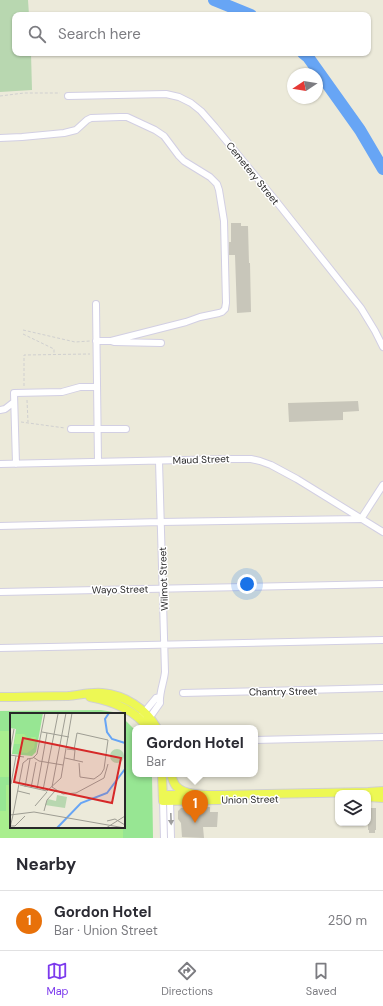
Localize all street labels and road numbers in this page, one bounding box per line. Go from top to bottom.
street label: Cemetery Street [223,139,282,207]
street label: Maud Street [172,452,230,467]
street label: Wilmot Street [156,547,171,611]
street label: Wayo Street [92,583,148,596]
street label: Chantry Street [249,684,317,699]
street label: Union Street [221,792,279,806]

